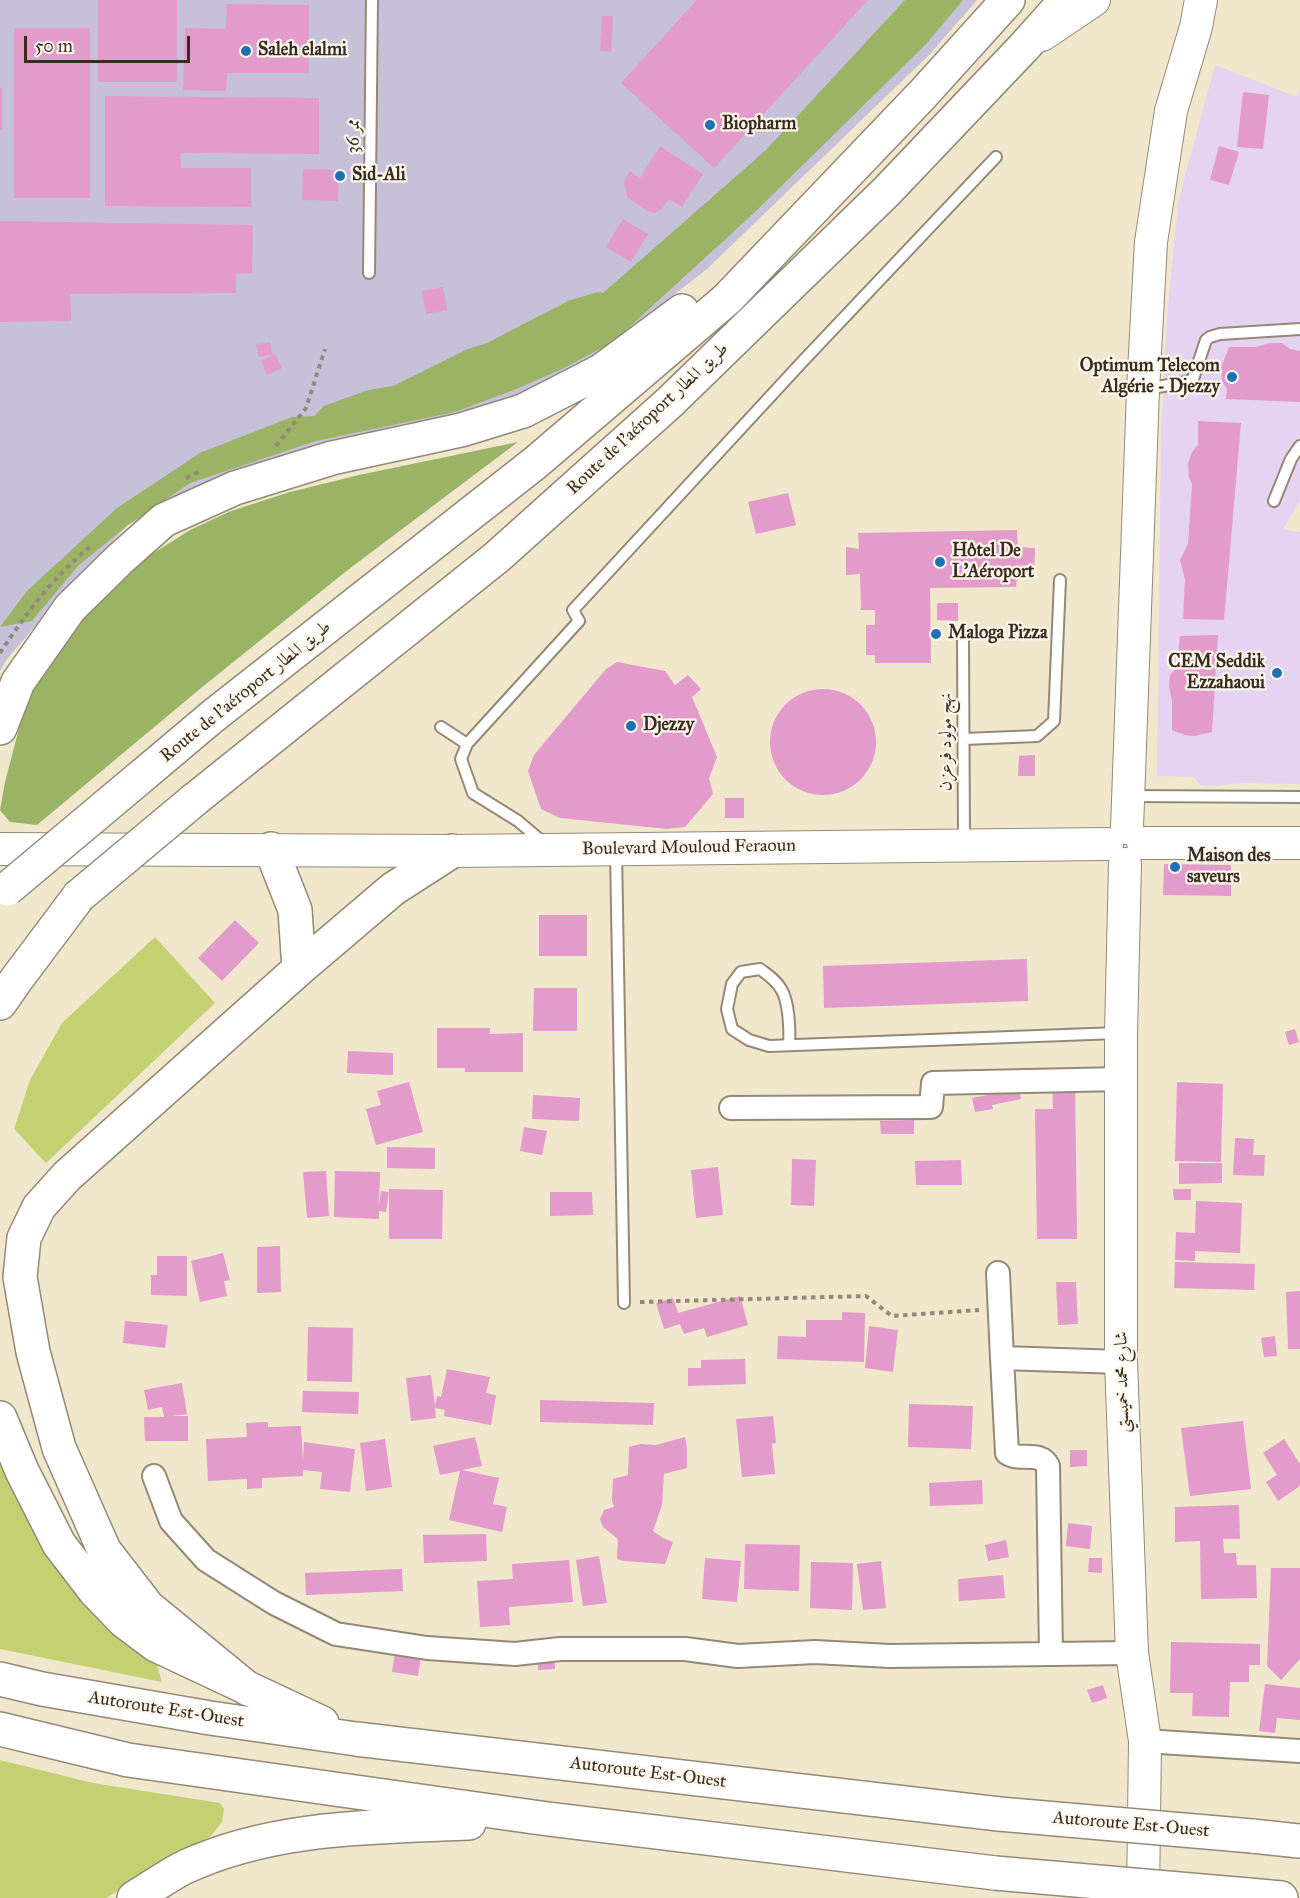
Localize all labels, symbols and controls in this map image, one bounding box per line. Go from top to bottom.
scale bar [27,24,194,62]
text: 50 m [35,35,73,57]
place label: Saleh elalmi [258,40,347,62]
marker: Saleh elalmi [239,44,253,58]
place label: Biopharm [722,114,796,136]
street label: ممر 36 [343,118,365,154]
marker: Biopharm [703,118,717,132]
place label: Sid-Ali [352,165,406,187]
marker: Sid-Ali [333,169,347,183]
street label: Route de l'aéroport طريق المطار [563,338,733,500]
place label: Optimum Telecom Algérie - Djezzy [1080,356,1220,398]
marker: Optimum Telecom Algérie - Djezzy [1225,370,1239,384]
place label: Hôtel De L'Aéroport [952,541,1034,584]
marker: Hôtel De L'Aéroport [933,555,947,569]
street label: Route de l'aéroport طريق المطار [156,617,336,767]
place label: Maloga Pizza [948,623,1048,645]
marker: Maloga Pizza [929,627,943,641]
place label: CEM Seddik Ezzahaoui [1168,652,1265,694]
marker: CEM Seddik Ezzahaoui [1270,666,1284,680]
street label: نهج مولود فرعزن [936,693,958,791]
place label: Djezzy [643,715,694,737]
marker: Djezzy [624,719,638,733]
street label: Boulevard Mouloud Feraoun [582,835,796,861]
place label: Maison des saveurs [1187,846,1271,888]
marker: Maison des saveurs [1168,860,1182,874]
street label: شارع محمد خميستي [1111,1331,1135,1433]
street label: Autoroute Est-Ouest [87,1687,245,1733]
street label: Autoroute Est-Ouest [569,1753,727,1793]
street label: Autoroute Est-Ouest [1052,1807,1210,1843]

